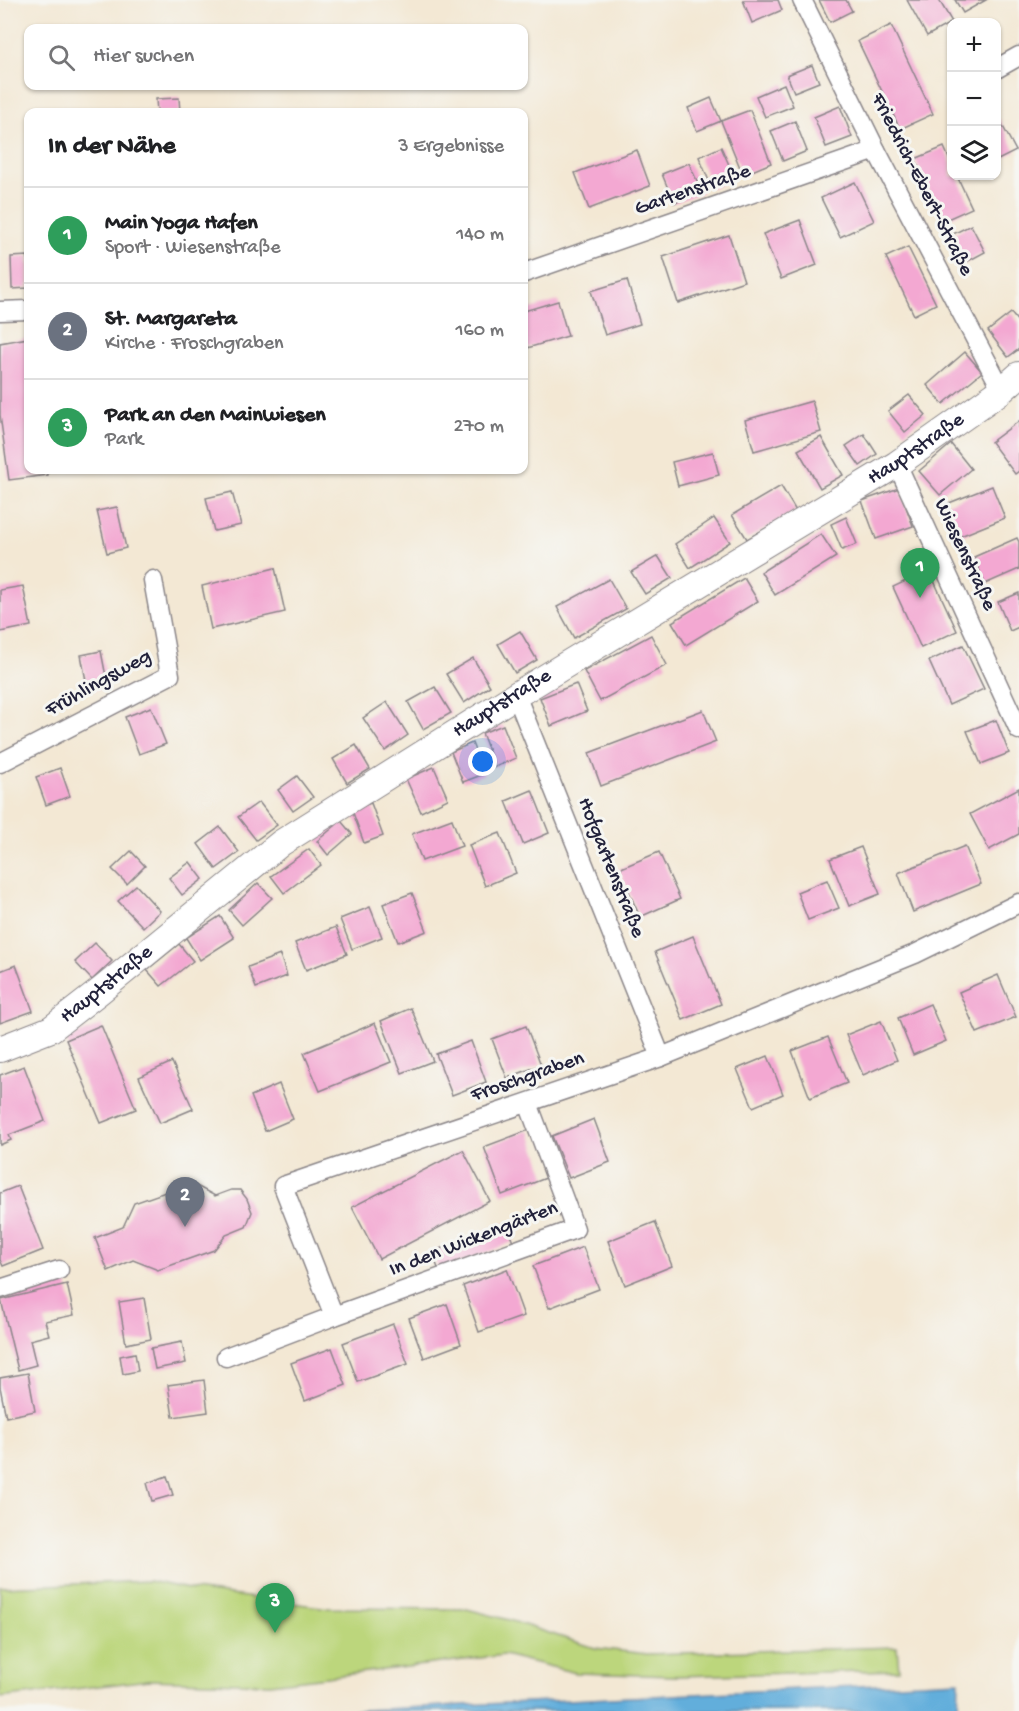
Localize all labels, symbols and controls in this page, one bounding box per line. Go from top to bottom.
map controls [947,18,1001,180]
button: + [947,18,1001,72]
search box [24,24,528,90]
icon: search [45,41,78,74]
text: Hier suchen [93,44,194,70]
button: − [947,72,1001,126]
street label: Friedrich-Ebert-Straße [864,89,978,281]
button: layers [947,126,1001,180]
text: In der Nähe [48,132,176,163]
text: 3 Ergebnisse [398,136,504,159]
street label: Gartenstraße [632,159,755,222]
text: Main Yoga Hafen [105,211,258,237]
text: 1 [63,224,72,247]
text: 140 m [456,224,504,247]
text: Sport · Wiesenstraße [105,237,281,260]
text: St. Margareta [105,307,237,333]
text: 2 [63,320,72,343]
text: 160 m [455,320,504,343]
text: Kirche · Froschgraben [105,333,284,356]
text: Park an den Mainwiesen [105,403,326,429]
street label: Hauptstraße [863,407,970,491]
text: 3 [62,416,73,439]
text: 270 m [454,416,504,439]
text: Park [105,429,143,452]
street label: Wiesenstraße [927,495,1001,616]
pin: 1 [900,548,940,598]
street label: Frühlingsweg [41,645,156,724]
street label: Hauptstraße [448,663,557,744]
your location [468,747,497,776]
street label: Hofgartenstraße [571,794,650,943]
street label: Hauptstraße [56,939,159,1029]
street label: Froschgraben [467,1047,588,1109]
pin: 2 [166,1178,204,1227]
street label: In den Wickengärten [386,1196,562,1284]
pin: 3 [256,1584,294,1633]

